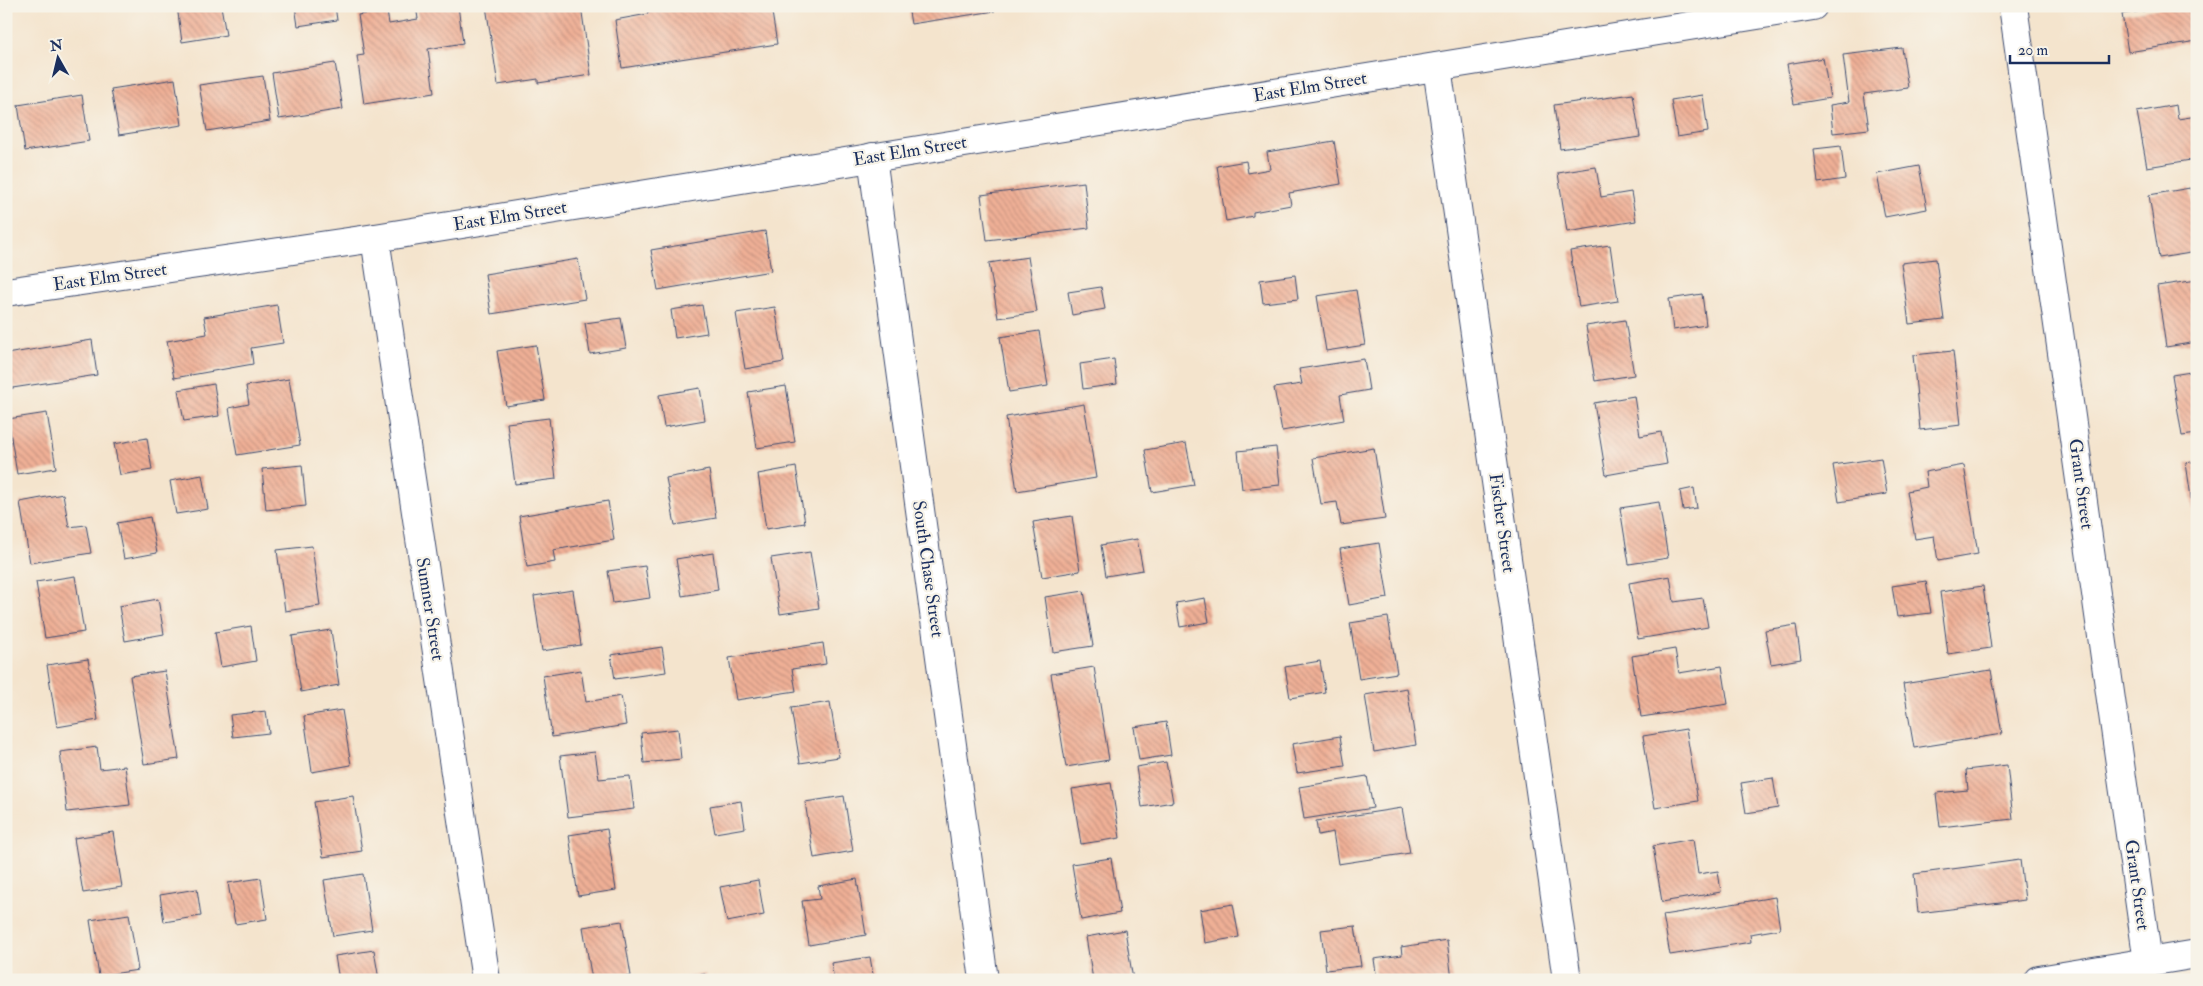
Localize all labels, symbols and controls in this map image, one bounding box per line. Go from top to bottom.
north arrow [32,32,82,82]
scale bar [2010,32,2109,64]
text: N [48,36,64,55]
text: 20 m [2018,41,2048,60]
street label: East Elm Street [1251,67,1369,107]
street label: East Elm Street [851,131,969,171]
street label: East Elm Street [451,196,569,236]
street label: East Elm Street [52,258,169,296]
street label: Grant Street [2063,437,2099,531]
street label: Fischer Street [1484,472,1520,574]
street label: South Chase Street [907,499,949,639]
street label: Sumner Street [411,556,450,662]
street label: Grant Street [2119,838,2155,932]

